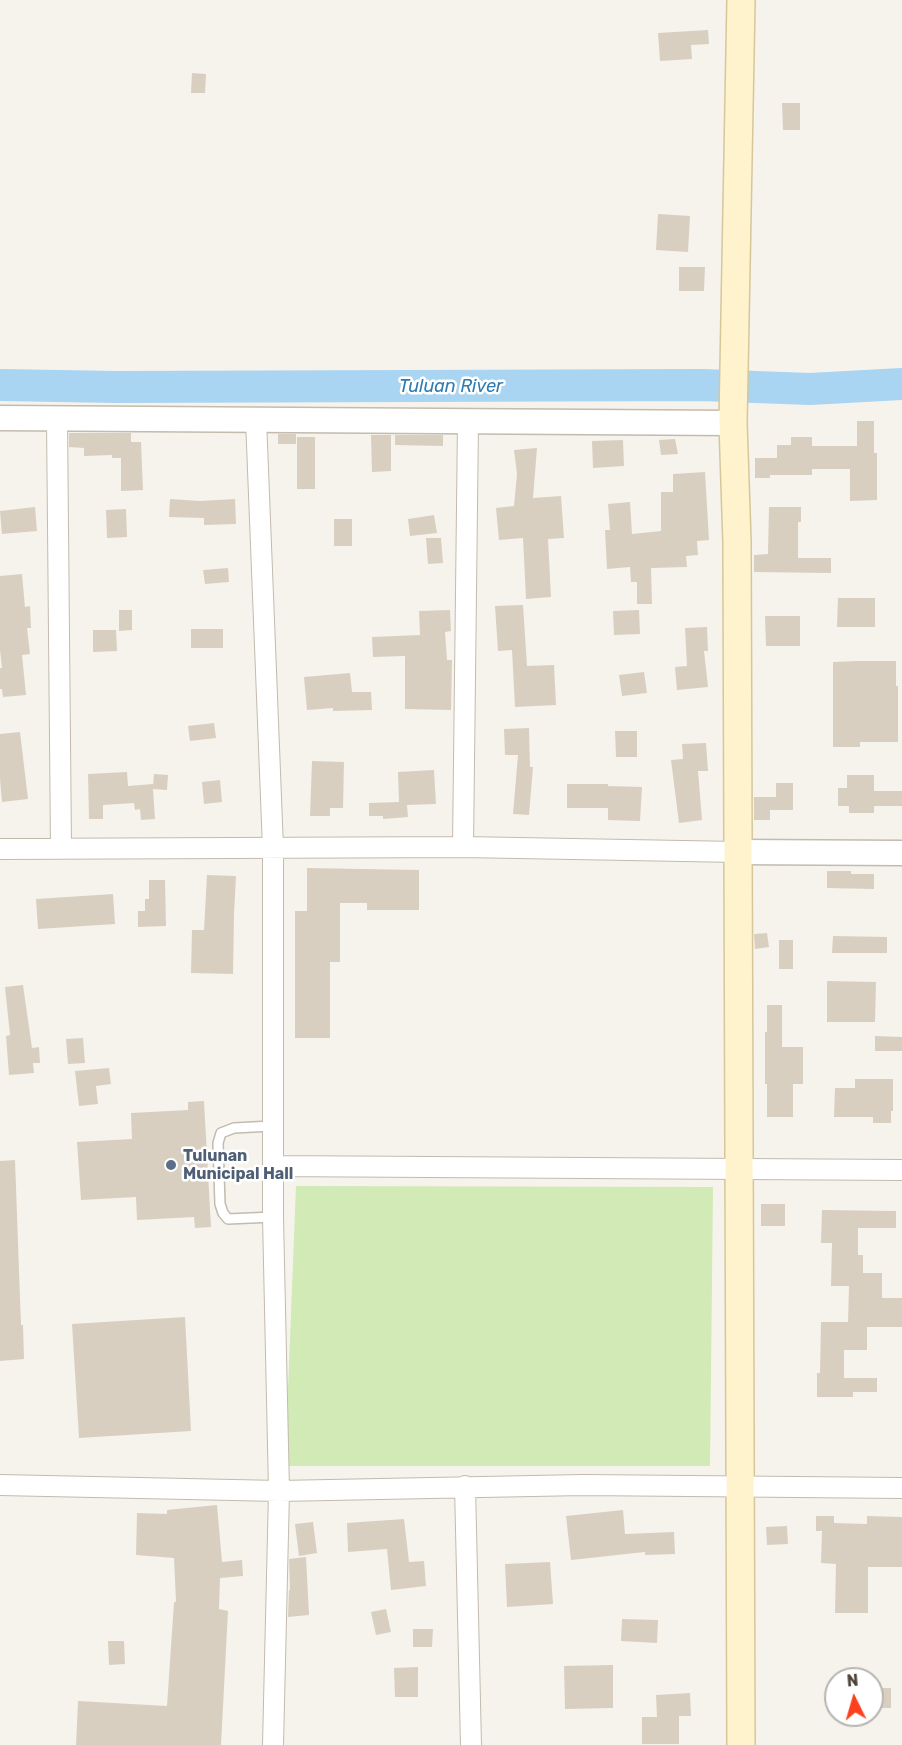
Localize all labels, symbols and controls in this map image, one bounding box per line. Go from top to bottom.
water label: Tuluan River [399,376,503,398]
place label: Tulunan Municipal Hall [183,1146,293,1184]
marker: Tulunan Municipal Hall [164,1158,178,1172]
north arrow [824,1667,884,1727]
text: N [846,1671,859,1691]

